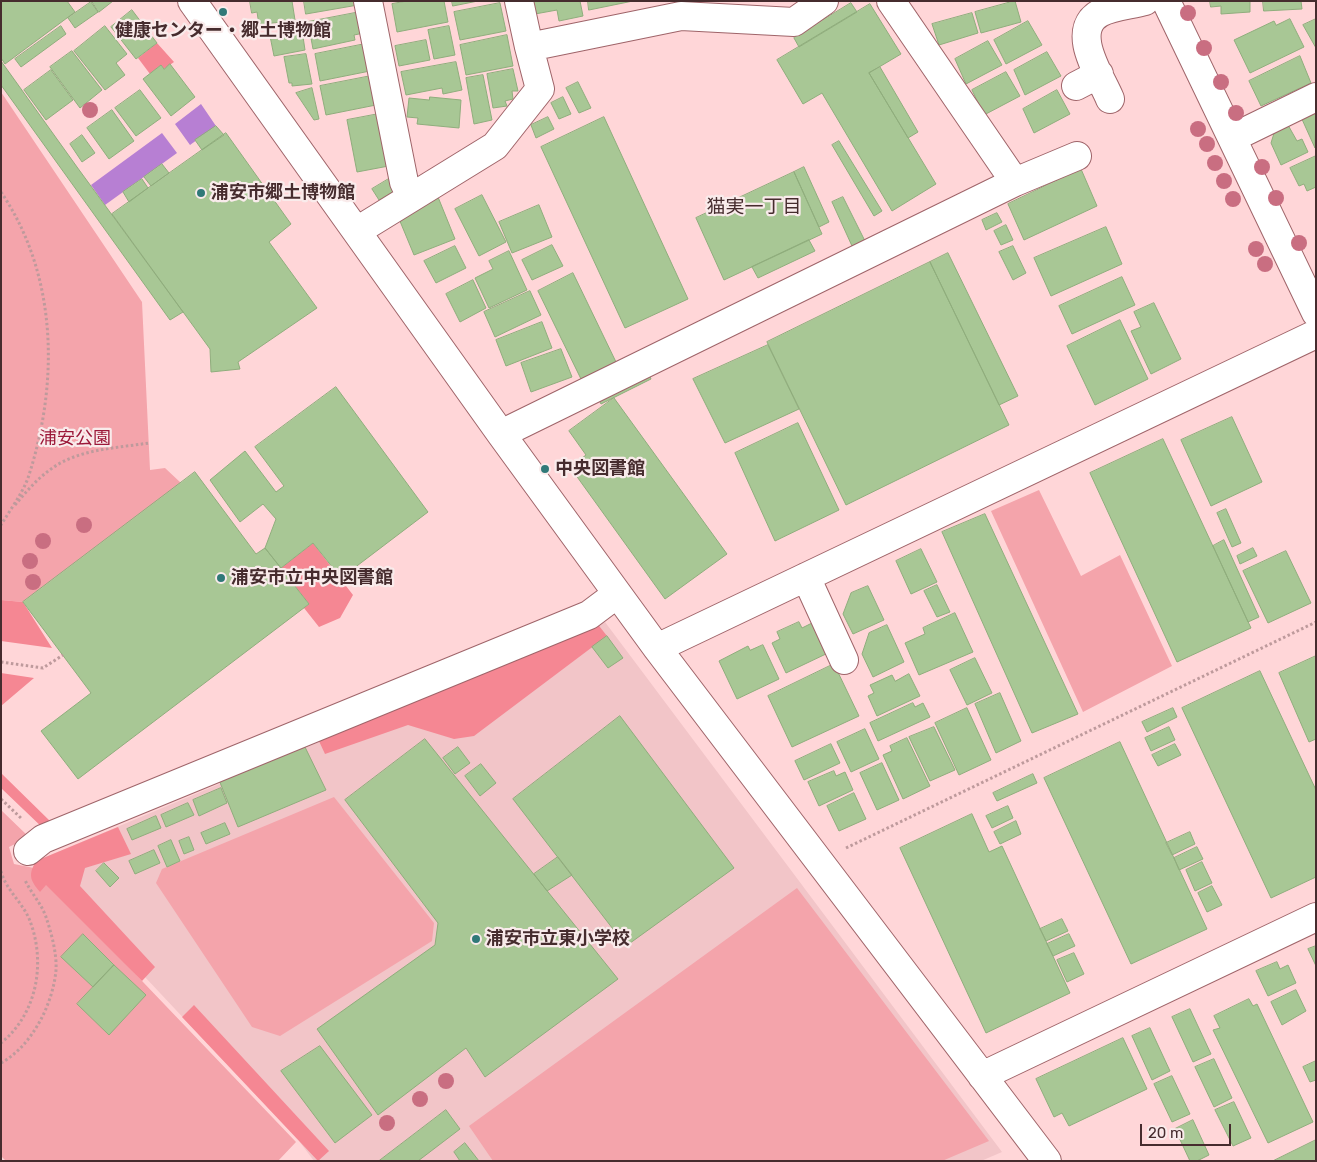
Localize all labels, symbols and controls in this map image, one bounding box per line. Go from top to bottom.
marker: 健康センター・郷土博物館 [217,6,229,18]
place label: 健康センター・郷土博物館 [115,20,331,42]
place label: 浦安市郷土博物館 [211,182,355,204]
marker: 浦安市郷土博物館 [195,187,207,199]
district label: 猫実一丁目 [707,197,801,219]
park label: 浦安公園 [39,428,111,450]
place label: 中央図書館 [555,458,645,480]
marker: 中央図書館 [539,463,551,475]
place label: 浦安市立中央図書館 [231,567,393,589]
marker: 浦安市立中央図書館 [215,572,227,584]
place label: 浦安市立東小学校 [486,928,630,950]
marker: 浦安市立東小学校 [470,933,482,945]
scale bar [1142,1114,1233,1146]
text: 20 m [1148,1124,1183,1142]

